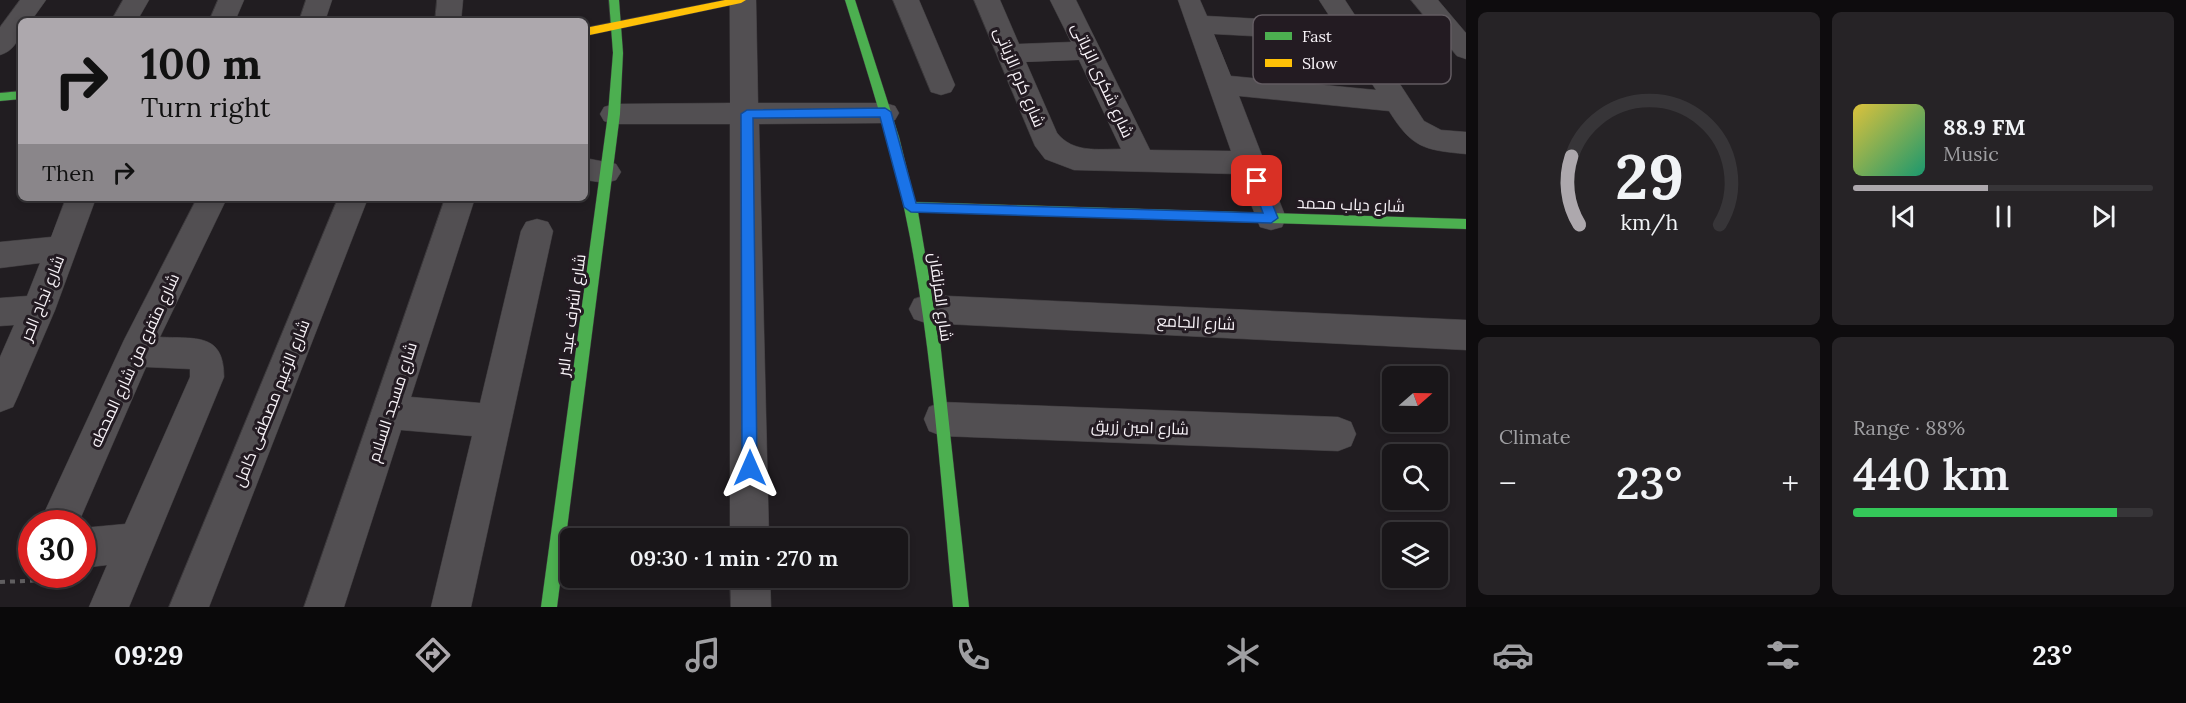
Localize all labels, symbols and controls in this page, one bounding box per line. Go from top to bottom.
legend [1253,15,1451,84]
street label: شارع شكرى الزياتى [1066,19,1138,141]
street label: شارع كرم الزياتى [988,24,1050,131]
text: Fast [1302,26,1333,46]
text: 100 m [141,37,261,91]
icon: right [42,42,120,120]
text: Slow [1302,53,1338,73]
text: Turn right [141,90,270,124]
text: 88.9 FM [1943,113,2026,141]
text: 29 [1614,137,1684,217]
text: Music [1943,141,1999,166]
pin [1231,155,1282,206]
icon: right [107,156,140,189]
text: Then [42,159,95,187]
icon: arrive [1240,164,1273,197]
street label: شارع دياب محمد [1297,192,1405,218]
icon: previous [1887,200,1920,233]
icon: pause [1987,200,2020,233]
icon: next [2087,200,2120,233]
text: km/h [1620,209,1678,237]
street label: شارع المزلقان [923,251,957,343]
street label: شارع نجاح الحر [15,252,70,345]
street label: شارع اشرف عبد البر [552,253,591,379]
street label: شارع متفرع من شارع المحطه [85,270,185,451]
street label: شارع الجامع [1156,310,1236,336]
street label: شارع الزعيم مصطفى كامل [228,317,316,490]
street label: شارع مسجد السلام [363,340,423,465]
north arrow [1382,366,1448,432]
map controls [1382,366,1448,588]
street label: شارع امين زريق [1091,415,1189,441]
text: Range · 88% [1853,415,1965,440]
text: Climate [1499,424,1571,449]
position arrow [718,436,782,500]
button: search [1382,444,1448,510]
text: 440 km [1853,445,2009,502]
text: 23° [1616,454,1682,511]
text: − [1499,462,1517,504]
text: + [1781,462,1799,504]
speed limit sign: 30 [18,510,96,588]
button: layers [1382,522,1448,588]
text: 09:30 · 1 min · 270 m [630,544,838,572]
icon: directions [412,634,454,676]
icon: music [682,634,724,676]
icon: phone [952,634,994,676]
icon: climate [1222,634,1264,676]
icon: car [1492,634,1534,676]
icon: filters [1762,634,1804,676]
text: 09:29 [114,638,183,672]
text: 23° [2032,638,2072,672]

